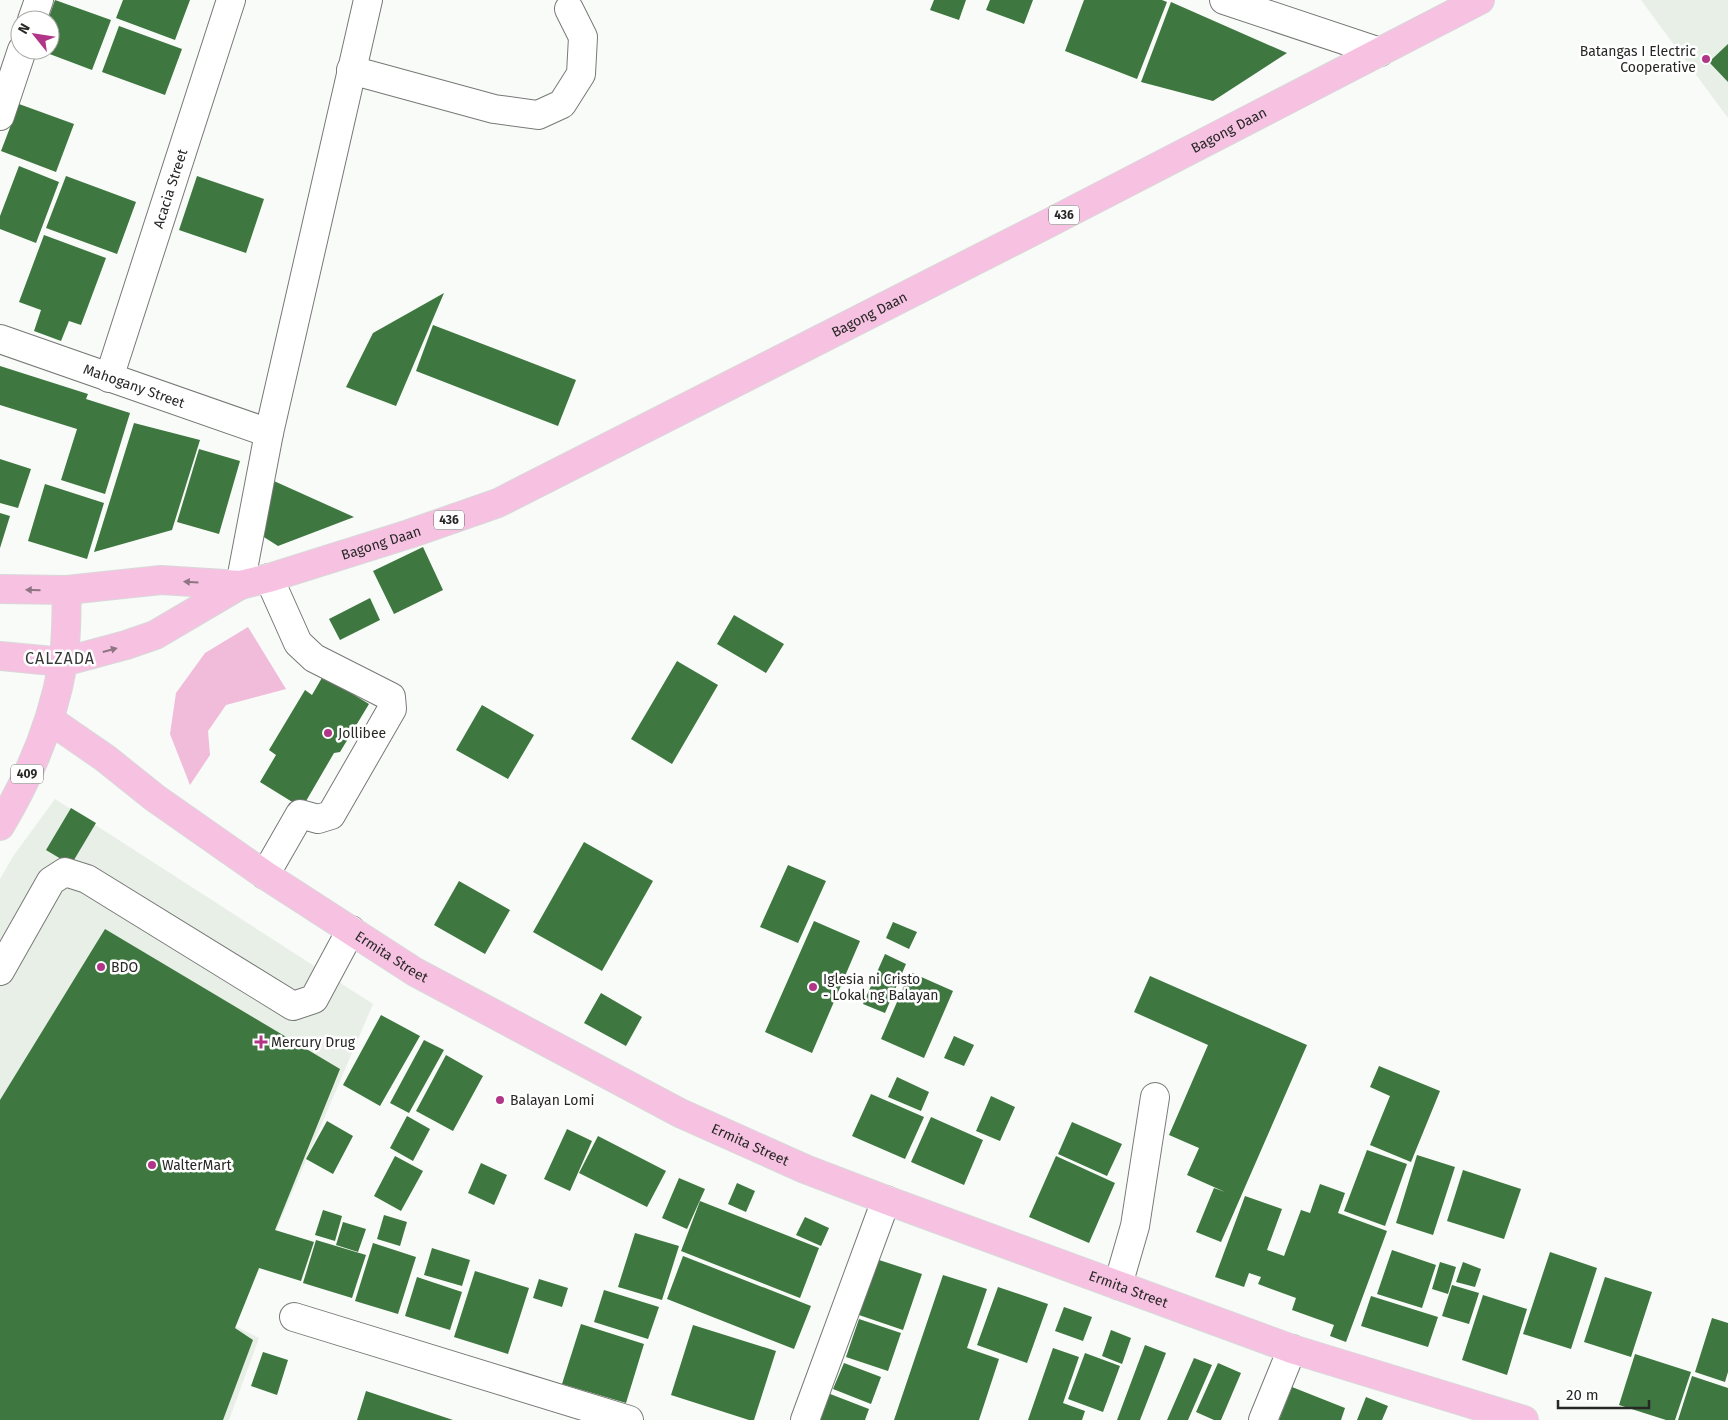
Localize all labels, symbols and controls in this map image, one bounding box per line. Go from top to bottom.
north arrow [10,10,60,60]
text: N [14,20,34,37]
place label: Batangas I Electric Cooperative [1580,43,1696,76]
marker: Batangas I Electric Cooperative [1700,53,1712,65]
street label: Bagong Daan [1188,103,1269,157]
street label: Acacia Street [149,146,191,230]
road number: 436 [1049,206,1079,224]
street label: Bagong Daan [829,288,910,341]
street label: Mahogany Street [81,360,188,412]
road number: 436 [434,510,464,530]
street label: Bagong Daan [339,522,423,563]
one-way arrow [183,578,199,586]
one-way arrow [25,586,41,594]
one-way arrow [103,645,118,653]
district label: CALZADA [25,649,95,668]
place label: Jollibee [338,725,386,742]
marker: Jollibee [322,727,334,739]
road number: 409 [11,764,43,784]
street label: Ermita Street [352,927,432,986]
place label: BDO [111,959,138,976]
marker: BDO [95,961,107,973]
place label: Iglesia ni Cristo - Lokal ng Balayan [823,971,939,1004]
marker: Iglesia ni Cristo - Lokal ng Balayan [807,981,819,993]
place label: Mercury Drug [271,1034,356,1051]
marker: Mercury Drug [255,1036,267,1048]
place label: Balayan Lomi [510,1092,594,1109]
marker: Balayan Lomi [494,1094,506,1106]
street label: Ermita Street [709,1120,793,1170]
place label: WalterMart [162,1157,233,1174]
marker: WalterMart [146,1159,158,1171]
street label: Ermita Street [1087,1267,1171,1312]
scale bar [1558,1378,1649,1410]
text: 20 m [1566,1386,1599,1404]

